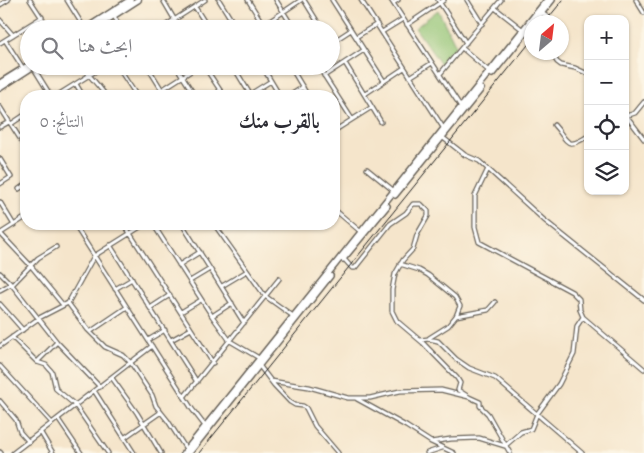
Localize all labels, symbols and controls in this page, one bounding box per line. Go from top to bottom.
north arrow [524,15,569,60]
map controls [584,15,629,195]
button: + [584,15,629,60]
search box [20,20,340,75]
text: ابحث هنا [78,33,132,59]
icon: search [38,34,66,62]
button: − [584,60,629,105]
button: locate [584,105,629,150]
text: بالقرب منك [239,107,320,135]
text: النتائج: 0 [40,111,84,133]
button: layers [584,150,629,195]

